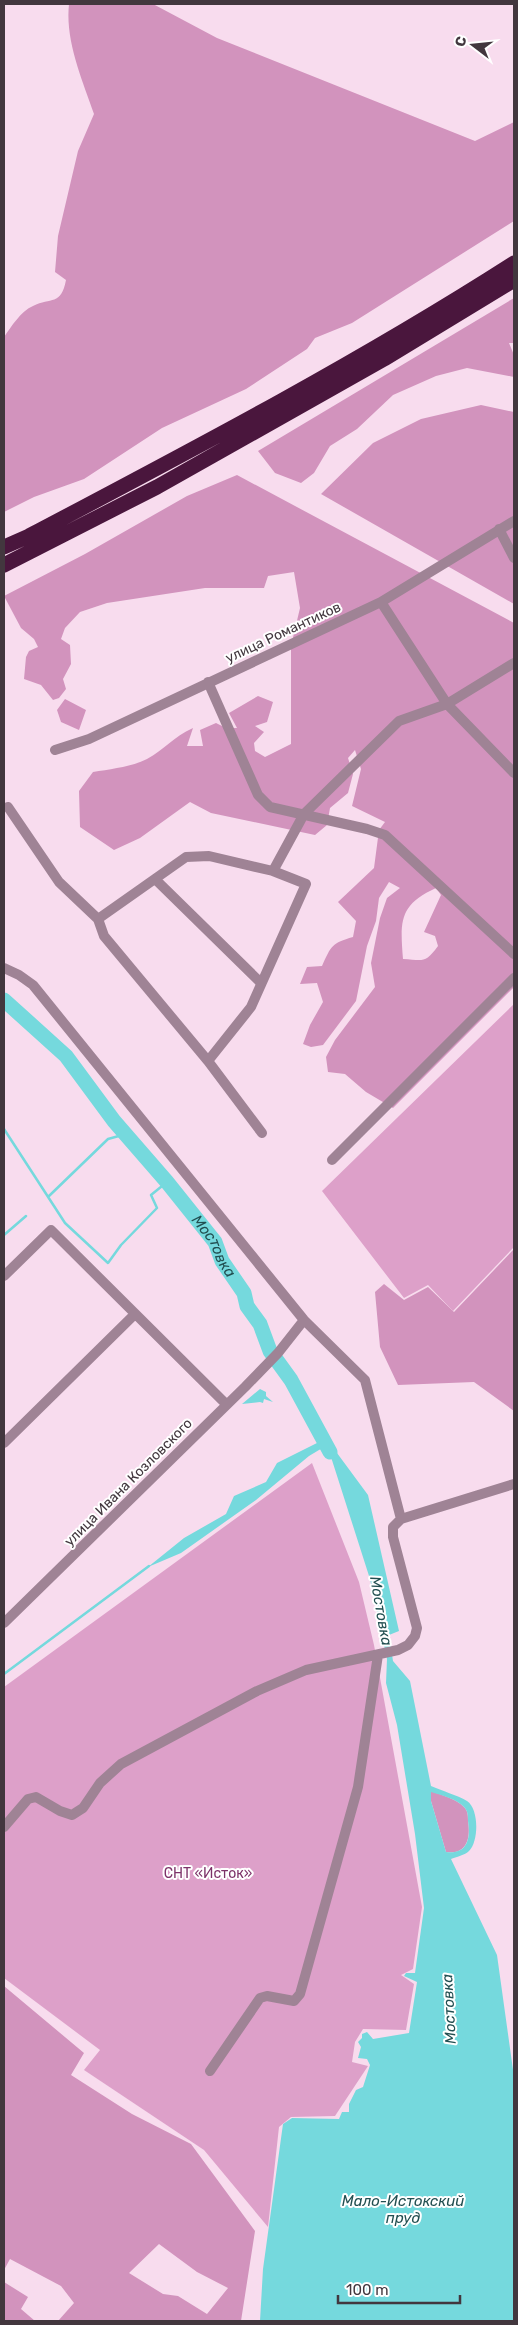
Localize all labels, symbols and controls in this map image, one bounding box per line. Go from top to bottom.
north arrow [448,20,498,70]
text: С [451,34,471,49]
street label: улица Романтиков [223,598,344,667]
water label: Мостовка [188,1211,240,1281]
street label: улица Ивана Козловского [61,1415,196,1550]
water label: Мостовка [366,1575,396,1647]
park label: СНТ «Исток» [164,1865,252,1882]
water label: Мостовка [438,1973,460,2045]
water label: Мало-Истокский пруд [342,2192,464,2227]
scale bar [338,2272,460,2304]
text: 100 m [346,2281,388,2299]

